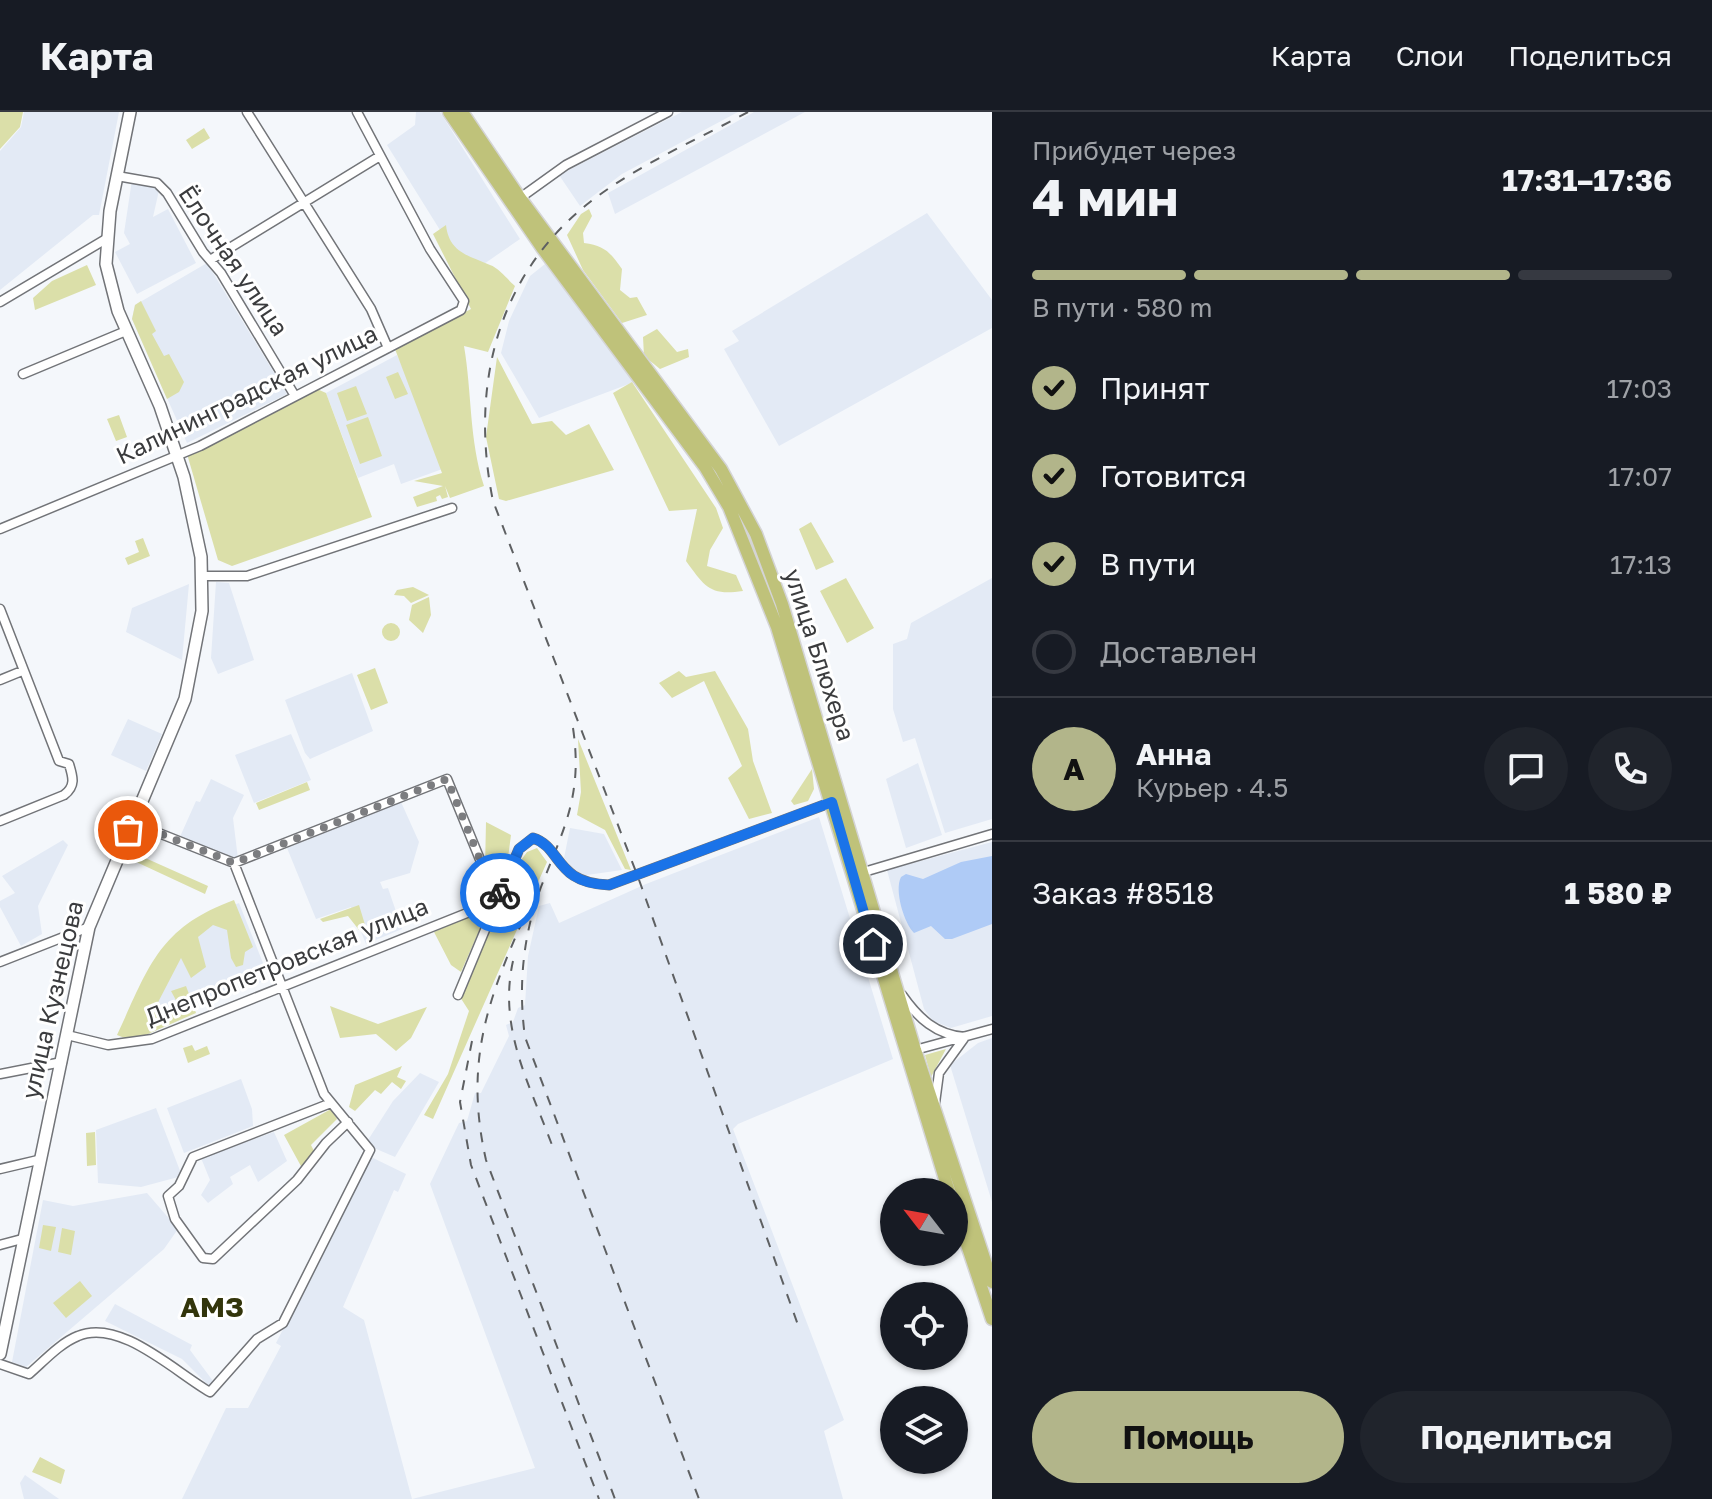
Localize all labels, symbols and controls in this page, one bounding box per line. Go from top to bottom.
text: Карта [40,33,153,78]
text: Карта [1271,39,1352,72]
text: Слои [1396,39,1464,72]
text: Поделиться [1508,39,1672,72]
text: Прибудет через [1032,135,1236,166]
text: 17:31–17:36 [1502,162,1672,198]
text: 4 мин [1032,165,1178,227]
street label: Ёлочная улица [173,180,295,341]
text: В пути · 580 m [1032,292,1213,323]
street label: Калининградская улица [111,318,382,470]
icon: check [1032,366,1076,410]
text: Принят [1100,370,1209,406]
text: 17:03 [1606,373,1672,404]
icon: check [1032,454,1076,498]
text: Готовится [1100,458,1247,494]
text: 17:07 [1608,461,1672,492]
icon: check [1032,542,1076,586]
text: В пути [1100,546,1196,582]
text: 17:13 [1610,549,1672,580]
street label: улица Блюхера [779,565,862,744]
text: Доставлен [1100,634,1257,670]
button: chat [1484,727,1568,811]
button: phone [1588,727,1672,811]
text: Анна [1136,736,1211,772]
text: А [1063,751,1085,787]
text: Курьер · 4.5 [1136,772,1288,803]
pin [94,796,162,864]
icon: bag [106,808,150,852]
courier [460,853,540,933]
icon: bike [478,871,522,915]
text: Заказ #8518 [1032,875,1214,911]
text: 1 580 ₽ [1564,875,1672,911]
street label: Днепропетровская улица [141,891,432,1031]
street label: улица Кузнецова [15,898,88,1102]
pin [839,910,907,978]
icon: home [851,922,895,966]
north arrow [880,1178,968,1266]
map controls [880,1178,968,1474]
button: locate [880,1282,968,1370]
district label: АМЗ [180,1290,244,1323]
button: layers [880,1386,968,1474]
button: Помощь [1032,1391,1344,1483]
button: Поделиться [1360,1391,1672,1483]

